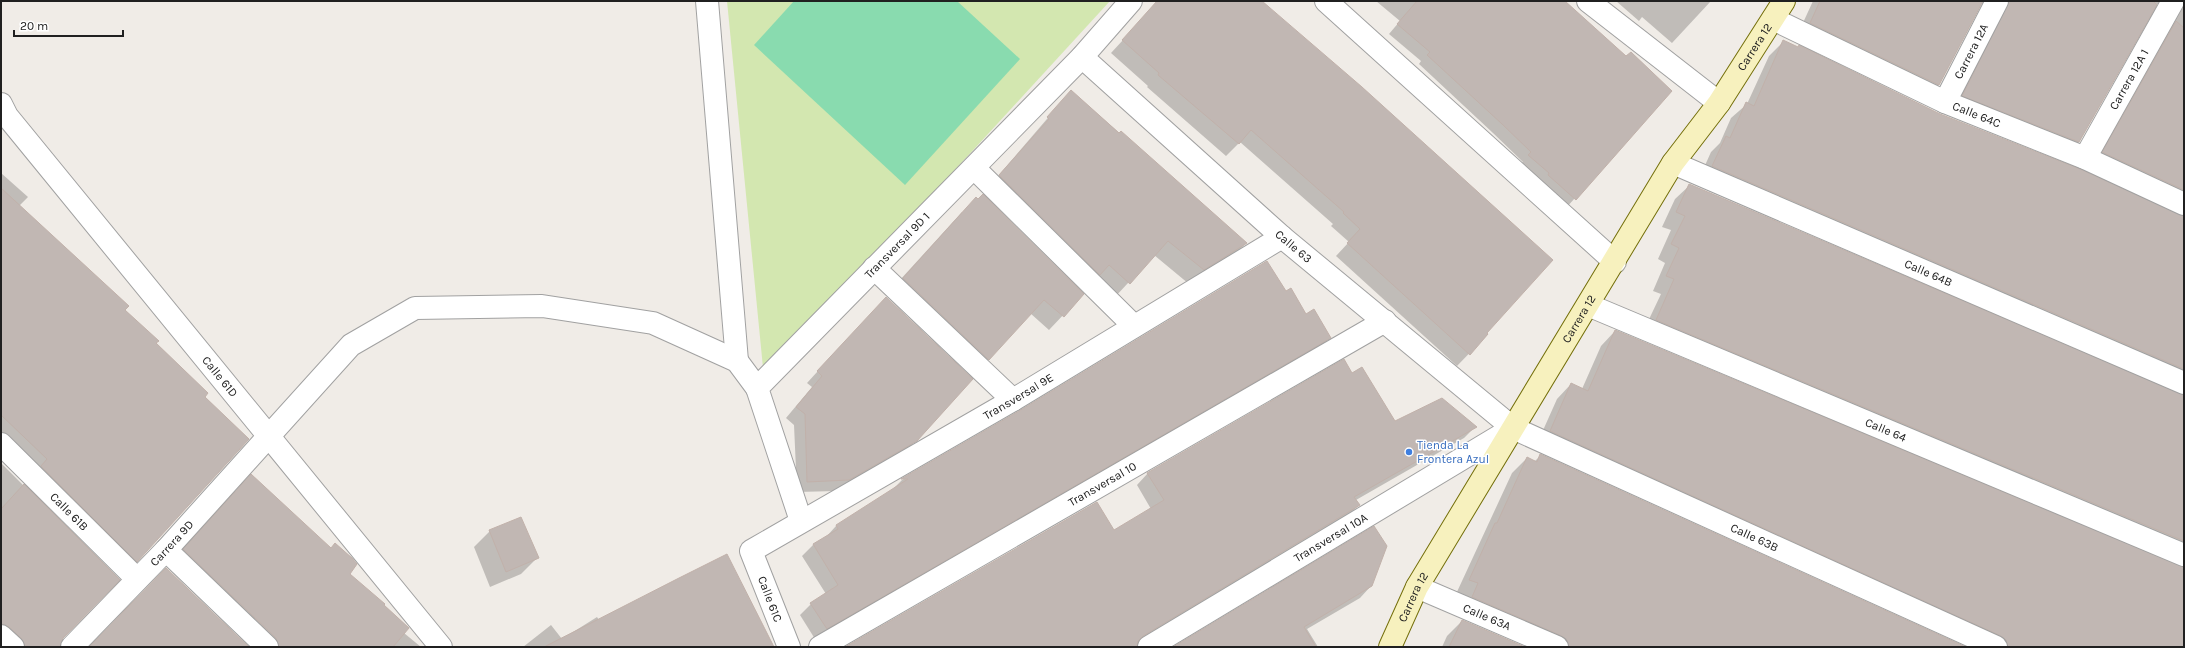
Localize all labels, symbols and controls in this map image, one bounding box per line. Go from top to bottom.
scale bar [14,12,123,38]
text: 20 m [20,19,48,33]
street label: Carrera 12 [1734,21,1775,73]
street label: Carrera 12A [1951,21,1991,81]
street label: Carrera 12A 1 [2106,47,2152,112]
street label: Calle 64C [1950,99,2003,131]
street label: Transversal 9D 1 [862,209,933,281]
street label: Calle 63 [1272,227,1315,266]
street label: Calle 64B [1902,256,1954,289]
street label: Carrera 12 [1559,292,1599,345]
street label: Calle 61D [199,353,241,400]
street label: Transversal 9E [981,370,1056,423]
street label: Calle 64 [1863,415,1909,445]
place label: Tienda La Frontera Azul [1417,438,1489,466]
marker: Tienda La Frontera Azul [1404,447,1414,457]
street label: Transversal 10 [1066,459,1139,509]
street label: Calle 61B [47,490,91,534]
street label: Transversal 10A [1291,510,1370,565]
street label: Carrera 9D [147,517,197,569]
street label: Calle 63B [1728,521,1781,554]
street label: Carrera 12 [1395,570,1431,624]
street label: Calle 61C [755,574,785,624]
street label: Calle 63A [1461,601,1513,633]

